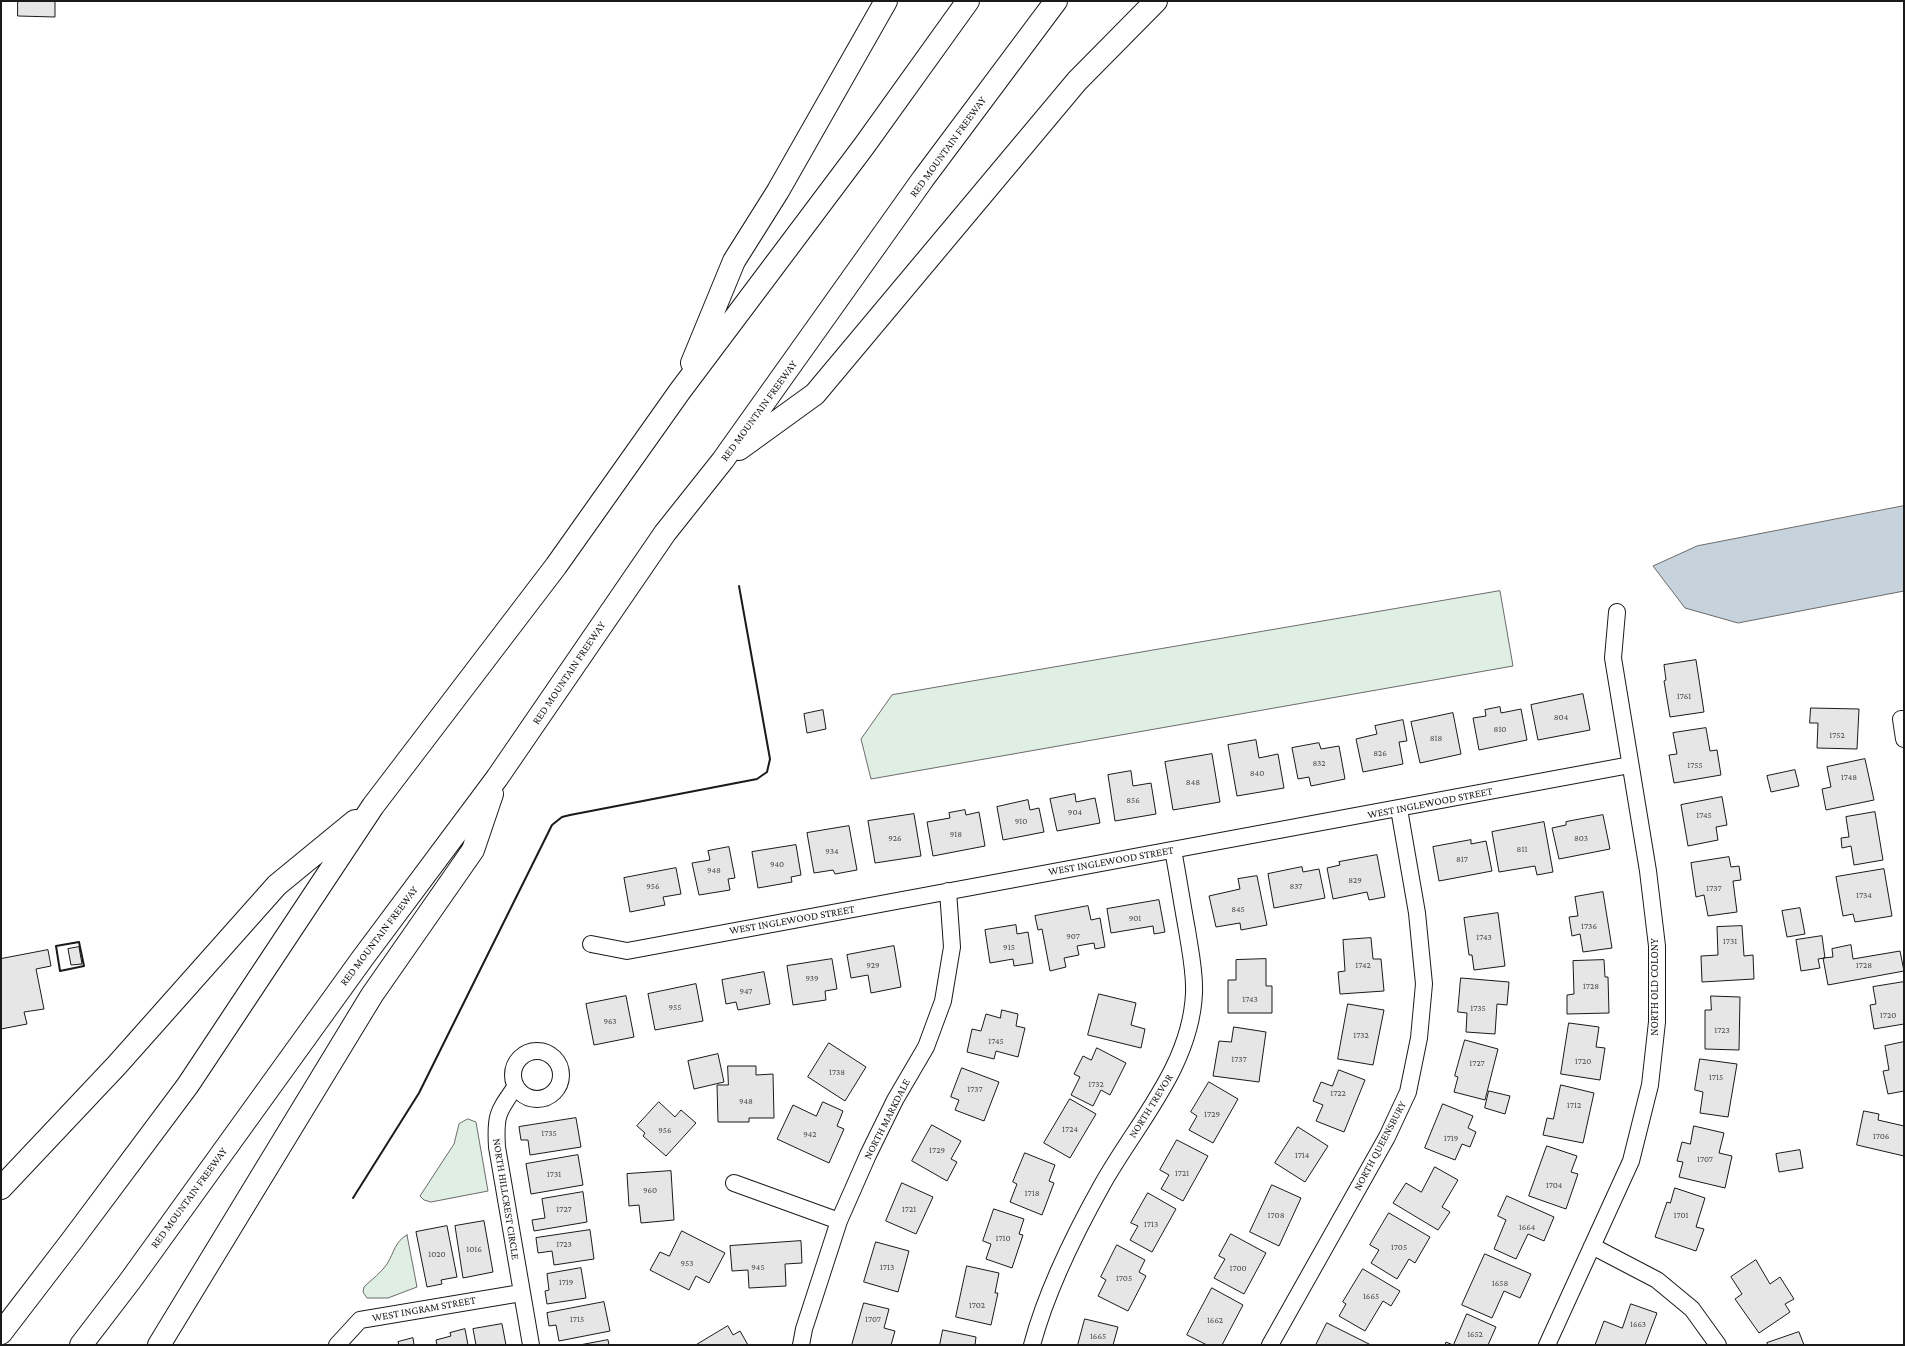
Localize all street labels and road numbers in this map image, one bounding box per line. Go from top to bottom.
street label: RED MOUNTAIN FREEWAY [907,94,989,200]
street label: RED MOUNTAIN FREEWAY [718,358,800,464]
street label: RED MOUNTAIN FREEWAY [530,619,608,727]
street label: WEST INGLEWOOD STREET [1366,784,1494,822]
street label: WEST INGLEWOOD STREET [1047,843,1175,879]
street label: RED MOUNTAIN FREEWAY [337,884,421,988]
street label: WEST INGLEWOOD STREET [728,902,856,938]
street label: NORTH OLD COLONY [1648,938,1662,1036]
street label: NORTH TREVOR [1126,1071,1176,1141]
street label: NORTH MARKDALE [861,1077,913,1161]
street label: NORTH QUEENSBURY [1351,1099,1409,1193]
street label: NORTH HILLCREST CIRCLE [490,1137,522,1261]
street label: RED MOUNTAIN FREEWAY [148,1145,230,1251]
street label: WEST INGRAM STREET [371,1293,477,1325]

